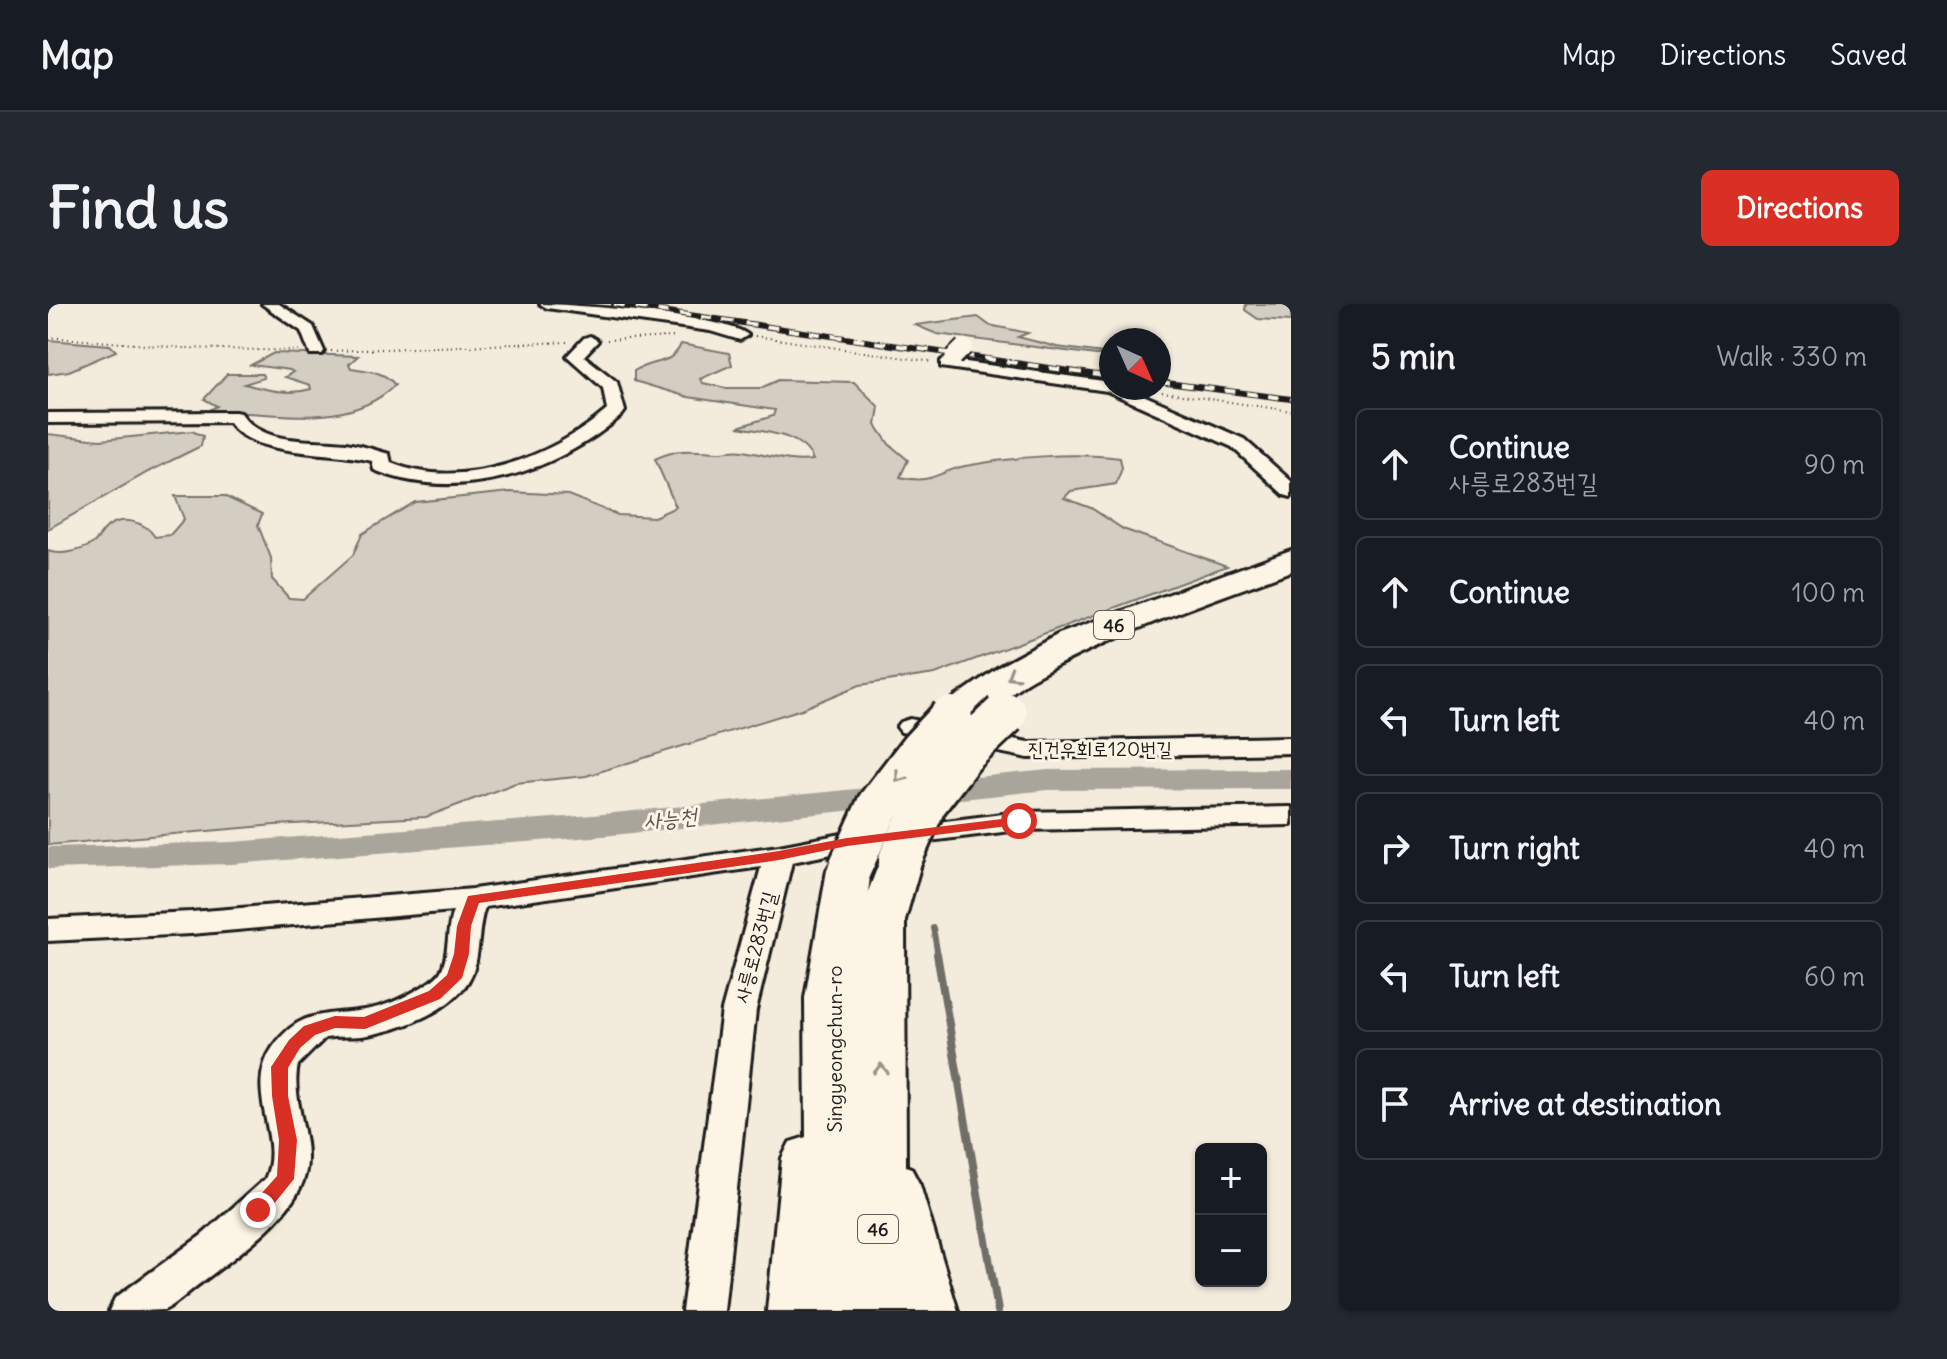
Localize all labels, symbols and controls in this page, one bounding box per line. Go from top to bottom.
text: Map [40,32,114,79]
text: Map [1561,37,1616,73]
text: Directions [1660,37,1786,73]
text: Saved [1830,37,1907,73]
button: Directions [1701,170,1899,246]
text: Find us [48,173,229,243]
north arrow [1099,328,1171,400]
text: 5 min [1371,335,1456,378]
text: Walk · 330 m [1717,340,1867,373]
text: Continue [1449,428,1570,466]
icon: ahead [1373,442,1417,486]
text: 90 m [1804,448,1865,481]
text: 사릉로283번길 [1449,466,1598,499]
icon: ahead [1373,570,1417,614]
text: Continue [1449,573,1570,611]
text: 100 m [1791,576,1865,609]
road number: 46 [1094,611,1134,639]
one-way arrow [1007,665,1021,680]
icon: left [1373,698,1417,742]
text: Turn left [1449,701,1560,739]
text: 40 m [1804,704,1865,737]
street label: 진건우회로120번길 [1028,736,1172,761]
one-way arrow [896,768,910,783]
water label: 사능천 [642,801,700,835]
route start [1001,803,1037,839]
icon: right [1373,826,1417,870]
text: Turn right [1449,829,1580,867]
text: 40 m [1804,832,1865,865]
street label: 사릉로283번길 [728,889,782,1005]
icon: left [1373,954,1417,998]
text: Turn left [1449,957,1560,995]
text: 60 m [1804,960,1865,993]
street label: Singyeongchun-ro [822,966,847,1132]
one-way arrow [872,1062,890,1075]
icon: arrive [1373,1082,1417,1126]
text: Arrive at destination [1449,1085,1721,1123]
map controls [1195,1143,1267,1287]
button: + [1195,1143,1267,1215]
route end [240,1192,276,1228]
road number: 46 [858,1215,898,1243]
button: − [1195,1215,1267,1287]

